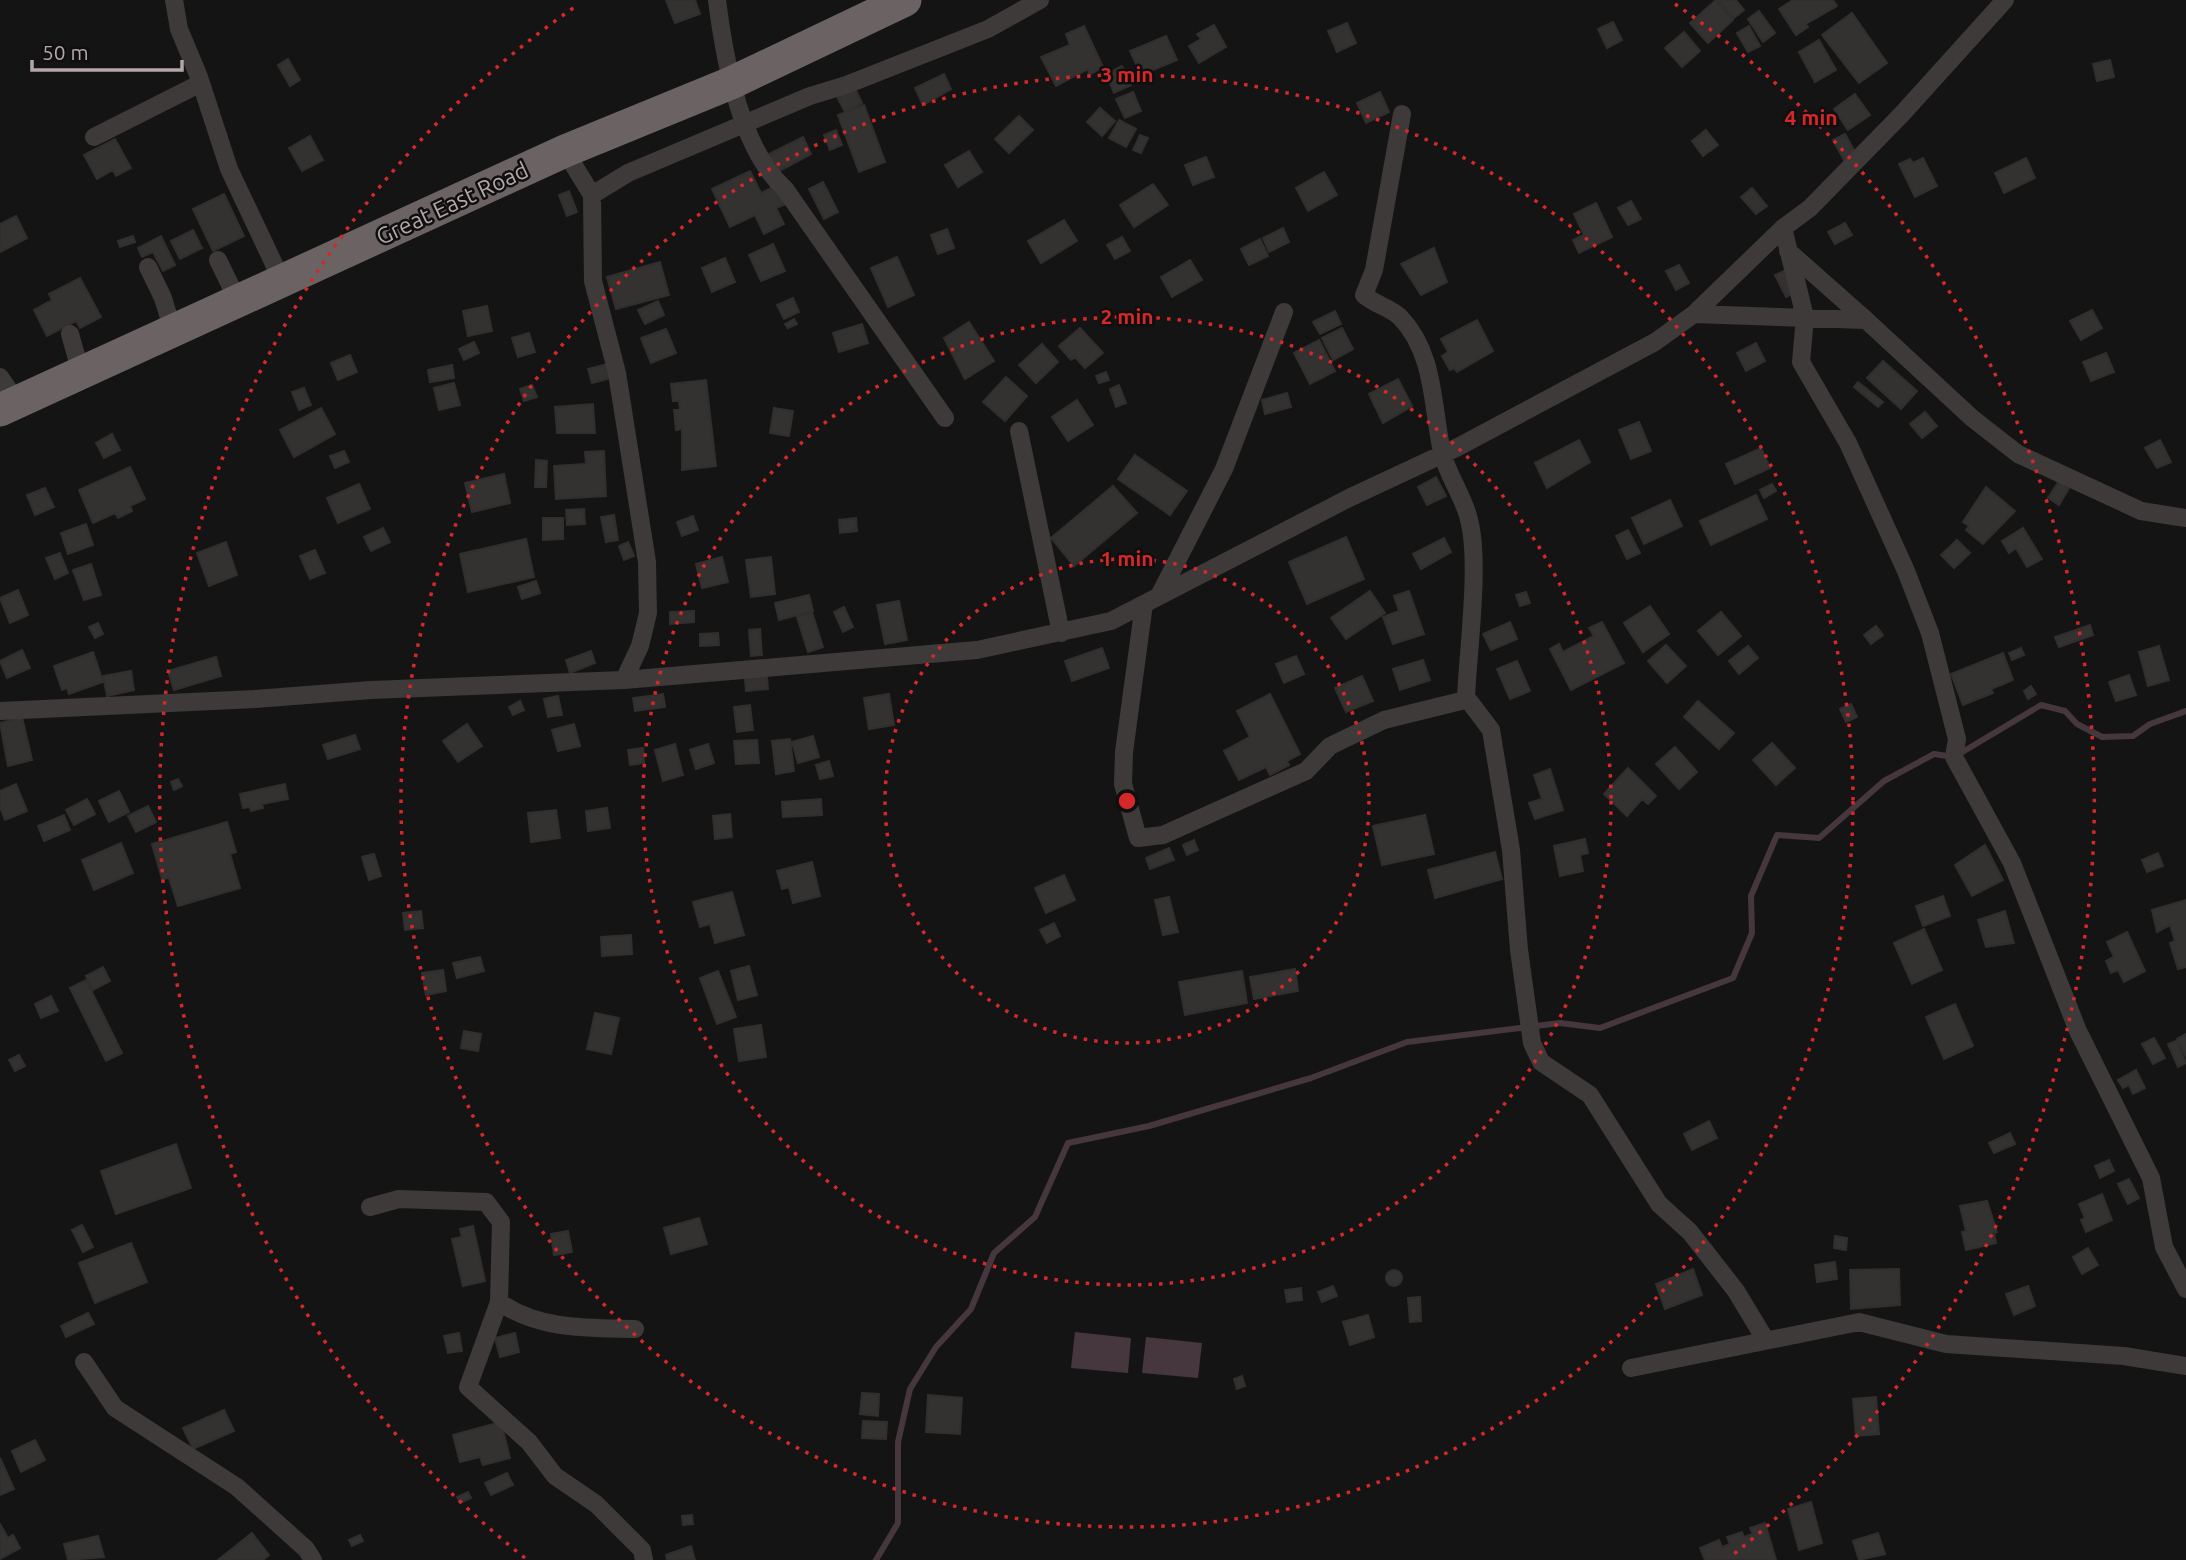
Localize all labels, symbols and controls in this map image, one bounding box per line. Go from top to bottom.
scale bar [32,28,182,72]
text: 50 m [42,40,89,64]
text: 3 min [1100,62,1154,86]
text: 4 min [1784,105,1838,129]
street label: Great East Road [372,157,532,249]
text: 2 min [1100,304,1154,328]
text: 1 min [1100,546,1154,570]
centre of rings [1115,789,1139,813]

